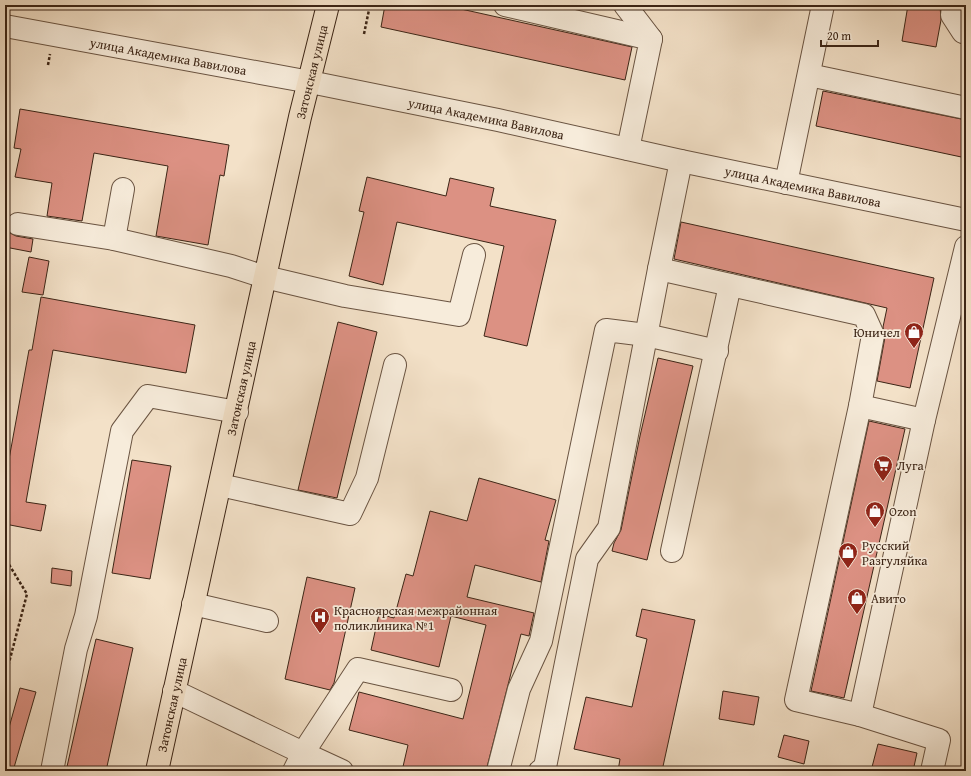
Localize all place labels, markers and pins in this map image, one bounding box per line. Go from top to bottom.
shop icon: Юничел [903,321,925,349]
place label: Юничел [853,323,900,342]
supermarket icon: Луга [872,454,894,482]
place label: Луга [897,456,924,475]
shop icon: Ozon [864,500,886,528]
place label: Ozon [889,502,917,521]
place label: Русский Разгуляйка [862,536,928,570]
shop icon: Русский Разгуляйка [837,541,859,569]
shop icon: Авито [846,587,868,615]
place label: Авито [871,589,906,608]
place label: Красноярская межрайонная поликлиника №1 [334,601,498,635]
hospital icon: Красноярская межрайонная поликлиника №1 [309,606,331,634]

